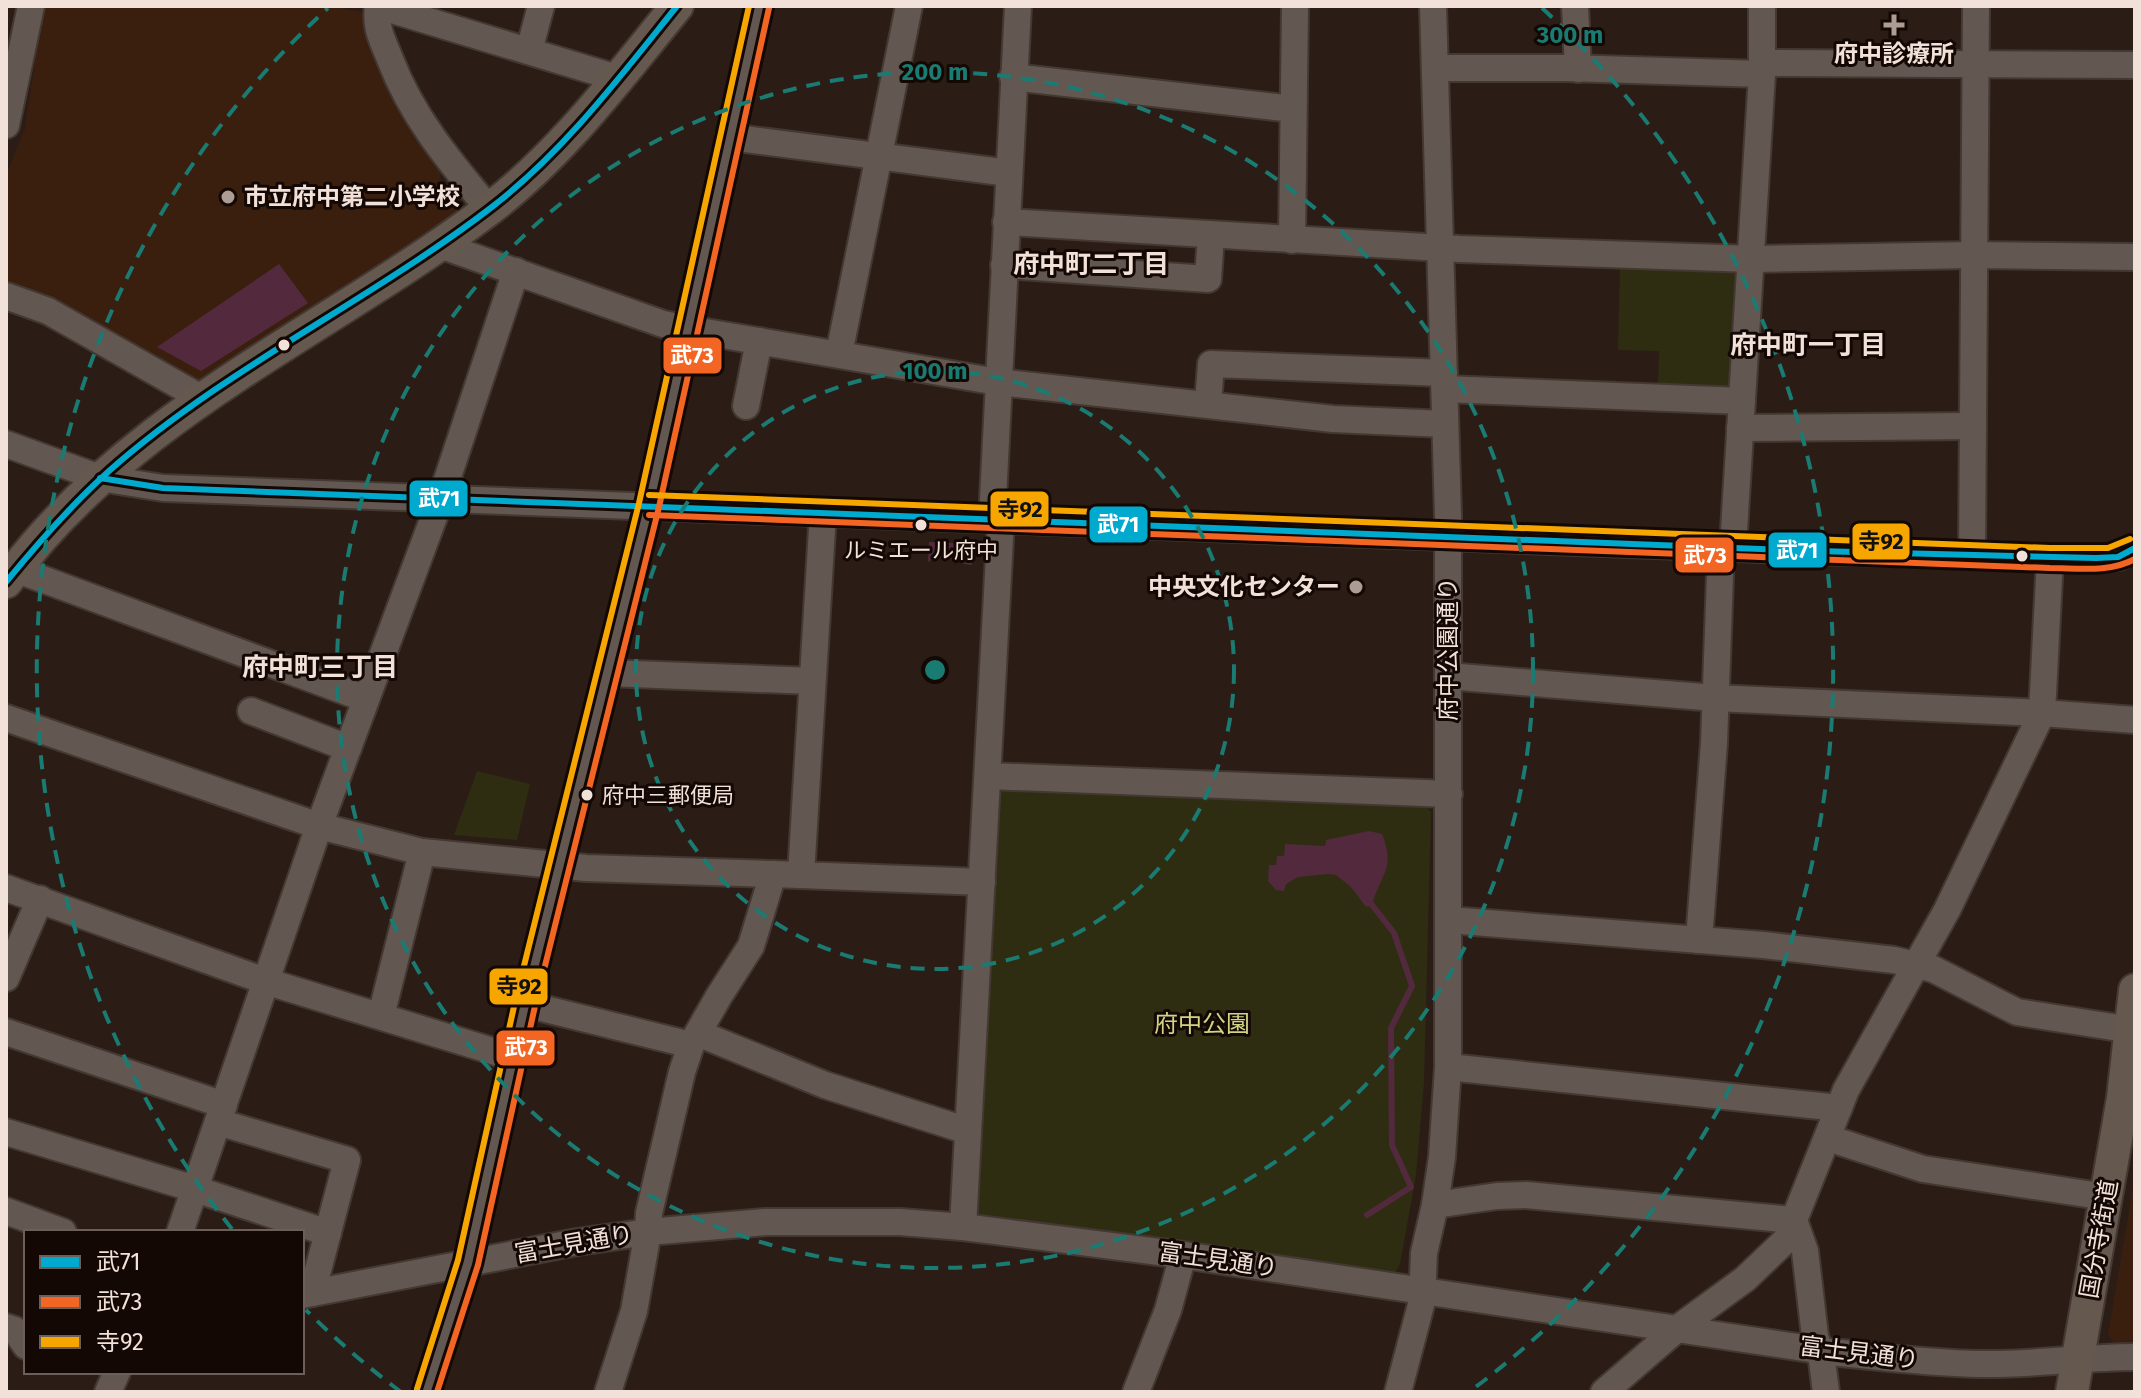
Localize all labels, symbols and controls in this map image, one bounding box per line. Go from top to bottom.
marker: 府中診療所 [1883,14,1905,36]
text: 300 m [1536,21,1603,49]
place label: 府中診療所 [1834,40,1954,68]
text: 200 m [902,58,968,86]
place label: 市立府中第二小学校 [244,183,460,211]
marker: 市立府中第二小学校 [219,188,237,206]
district label: 府中町二丁目 [1013,249,1169,280]
district label: 府中町一丁目 [1730,330,1886,361]
line badge: 武73 [662,336,723,375]
unlabelled marker [276,337,292,353]
text: 武73 [670,342,714,369]
text: 100 m [902,357,968,385]
line badge: 武71 [408,479,469,518]
text: 武71 [418,485,460,512]
line badge: 寺92 [989,490,1050,528]
text: 寺92 [997,496,1043,523]
line badge: 武71 [1088,505,1149,544]
text: 武71 [1097,511,1139,538]
marker: ルミエール府中 [913,517,929,533]
line badge: 寺92 [1851,522,1911,561]
text: 寺92 [1858,528,1904,555]
line badge: 武71 [1767,531,1828,569]
line badge: 武73 [1674,536,1735,574]
place label: ルミエール府中 [844,537,998,564]
text: 武71 [1776,537,1818,564]
text: 武73 [1683,542,1727,569]
unlabelled marker [2014,548,2030,564]
place label: 中央文化センター [1148,573,1340,601]
street label: 府中公園通り [1434,577,1462,721]
marker: 中央文化センター [1347,578,1365,596]
district label: 府中町三丁目 [242,652,398,683]
centre of rings [921,656,949,684]
place label: 府中三郵便局 [602,782,734,809]
marker: 府中三郵便局 [579,787,595,803]
line badge: 寺92 [488,967,549,1006]
text: 寺92 [496,973,542,1000]
park label: 府中公園 [1154,1010,1250,1038]
line badge: 武73 [495,1029,556,1067]
text: 武73 [504,1034,548,1061]
street label: 国分寺街道 [2075,1177,2123,1301]
street label: 富士見通り [512,1220,636,1268]
legend [24,1230,304,1374]
street label: 富士見通り [1157,1238,1279,1282]
text: 武71 [96,1248,141,1276]
text: 武73 [96,1288,142,1316]
text: 寺92 [96,1328,144,1356]
street label: 富士見通り [1798,1332,1920,1374]

